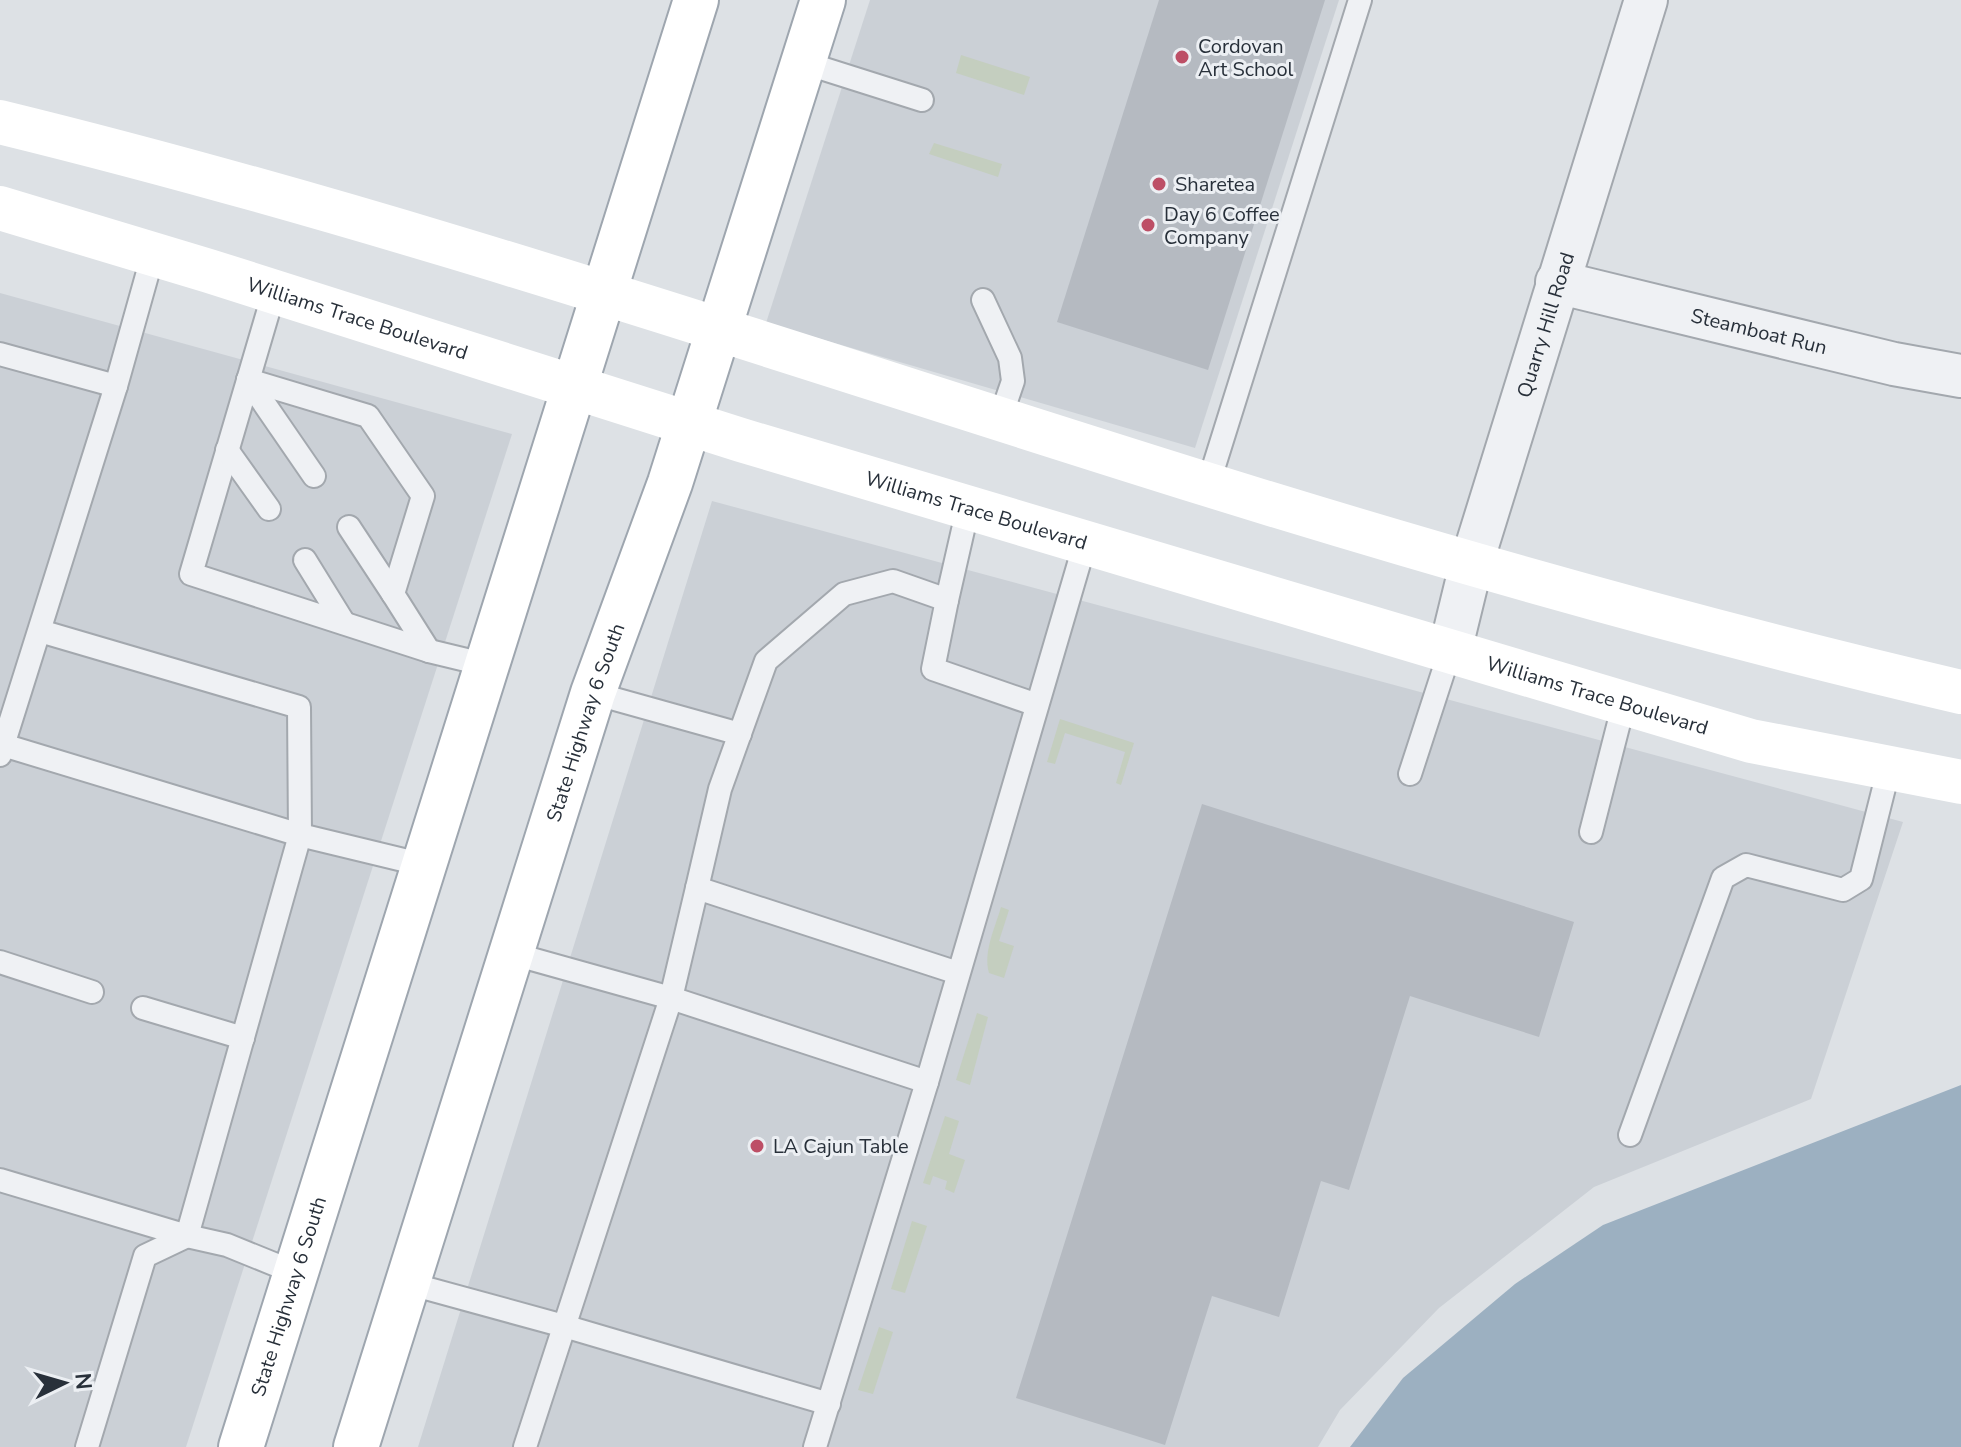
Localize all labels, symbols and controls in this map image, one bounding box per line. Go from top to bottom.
place label: Cordovan Art School [1198,33,1294,83]
marker: Cordovan Art School [1173,48,1191,66]
place label: Sharetea [1175,171,1255,198]
marker: Sharetea [1150,175,1168,193]
place label: Day 6 Coffee Company [1164,201,1280,251]
marker: Day 6 Coffee Company [1139,216,1157,234]
street label: Quarry Hill Road [1511,249,1581,401]
street label: Williams Trace Boulevard [243,271,471,366]
street label: Steamboat Run [1688,302,1830,361]
street label: Williams Trace Boulevard [862,465,1090,556]
street label: State Highway 6 South [540,619,632,825]
street label: Williams Trace Boulevard [1483,650,1711,742]
place label: LA Cajun Table [773,1133,909,1160]
marker: LA Cajun Table [748,1137,766,1155]
street label: State Highway 6 South [245,1193,333,1400]
north arrow [24,1343,104,1423]
text: N [67,1372,99,1391]

